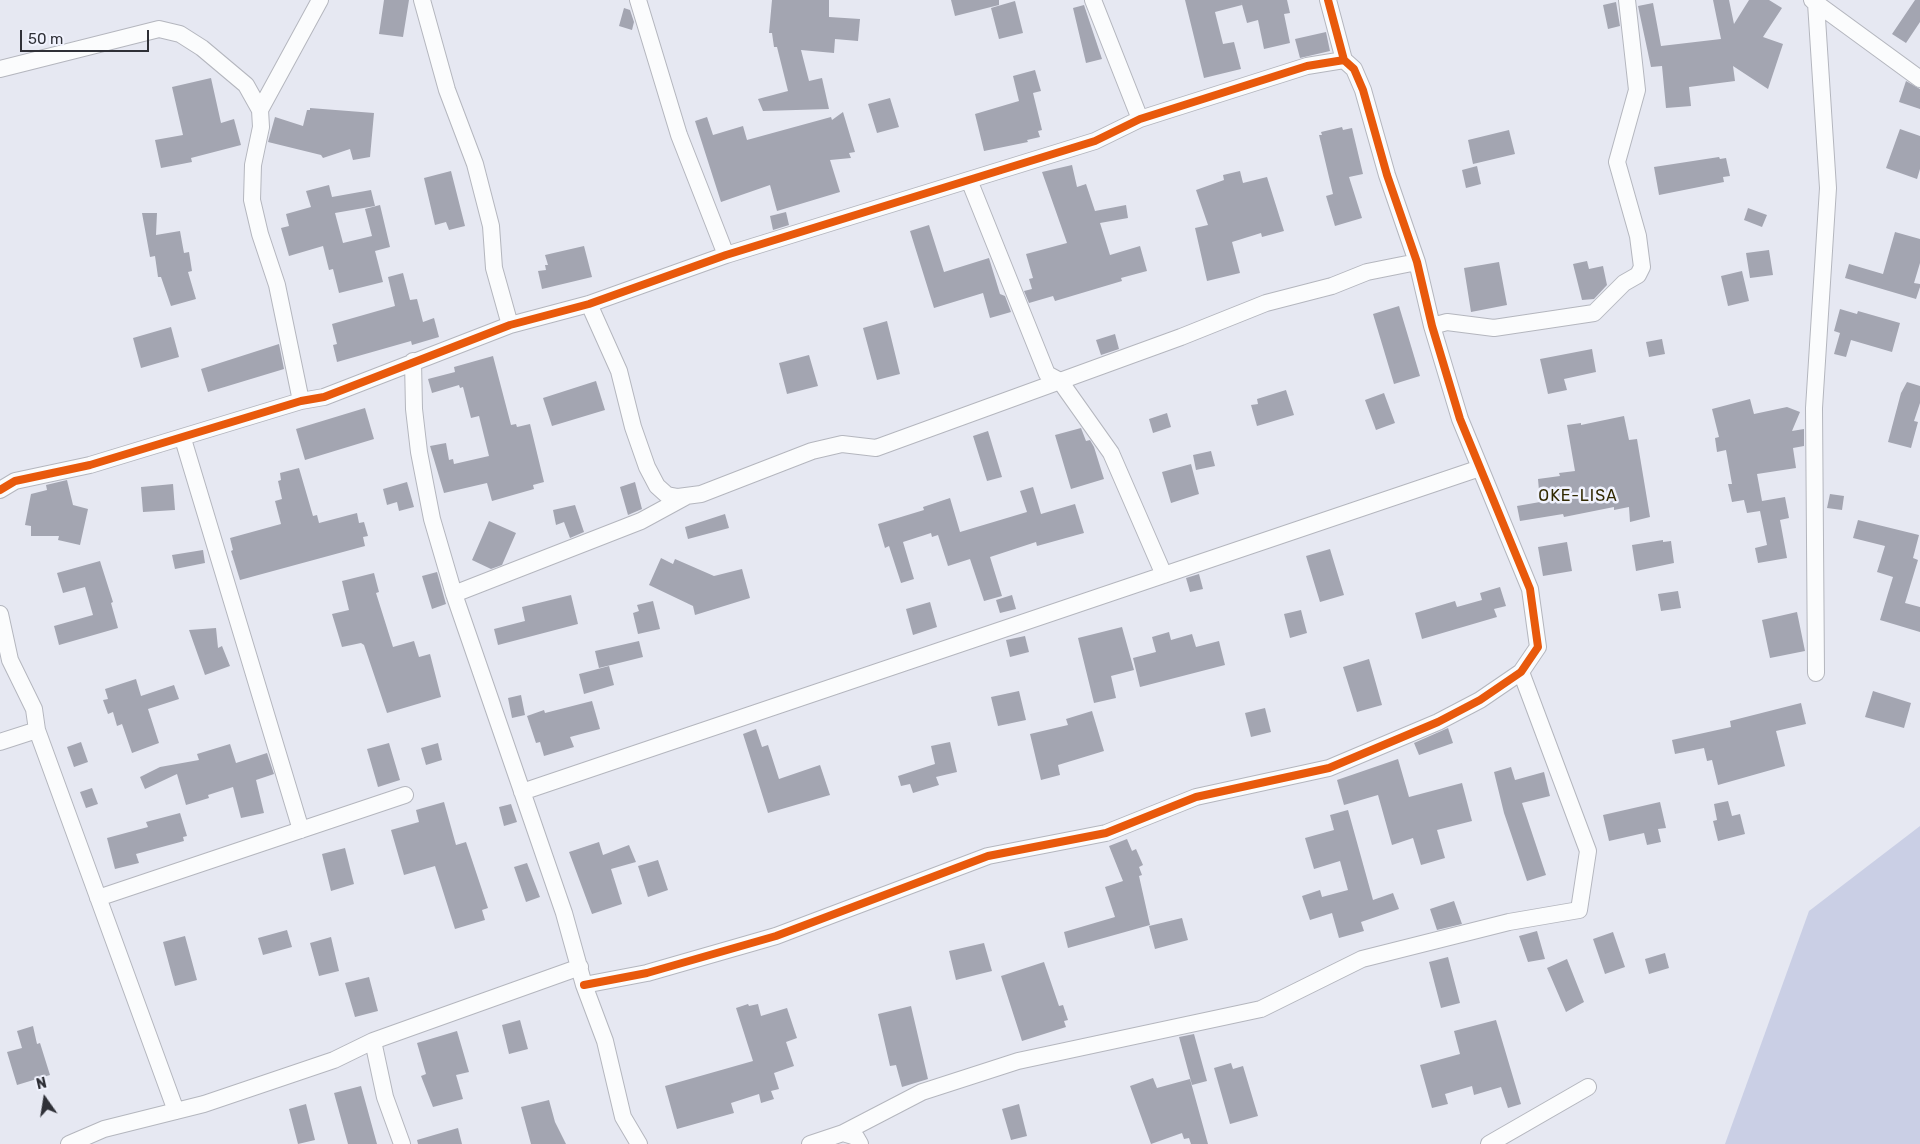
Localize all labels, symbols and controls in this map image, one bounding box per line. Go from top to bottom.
scale bar [22,20,151,52]
text: 50 m [28,30,63,48]
district label: OKE-LISA [1537,486,1619,506]
north arrow [20,1074,70,1124]
text: N [35,1074,48,1093]

